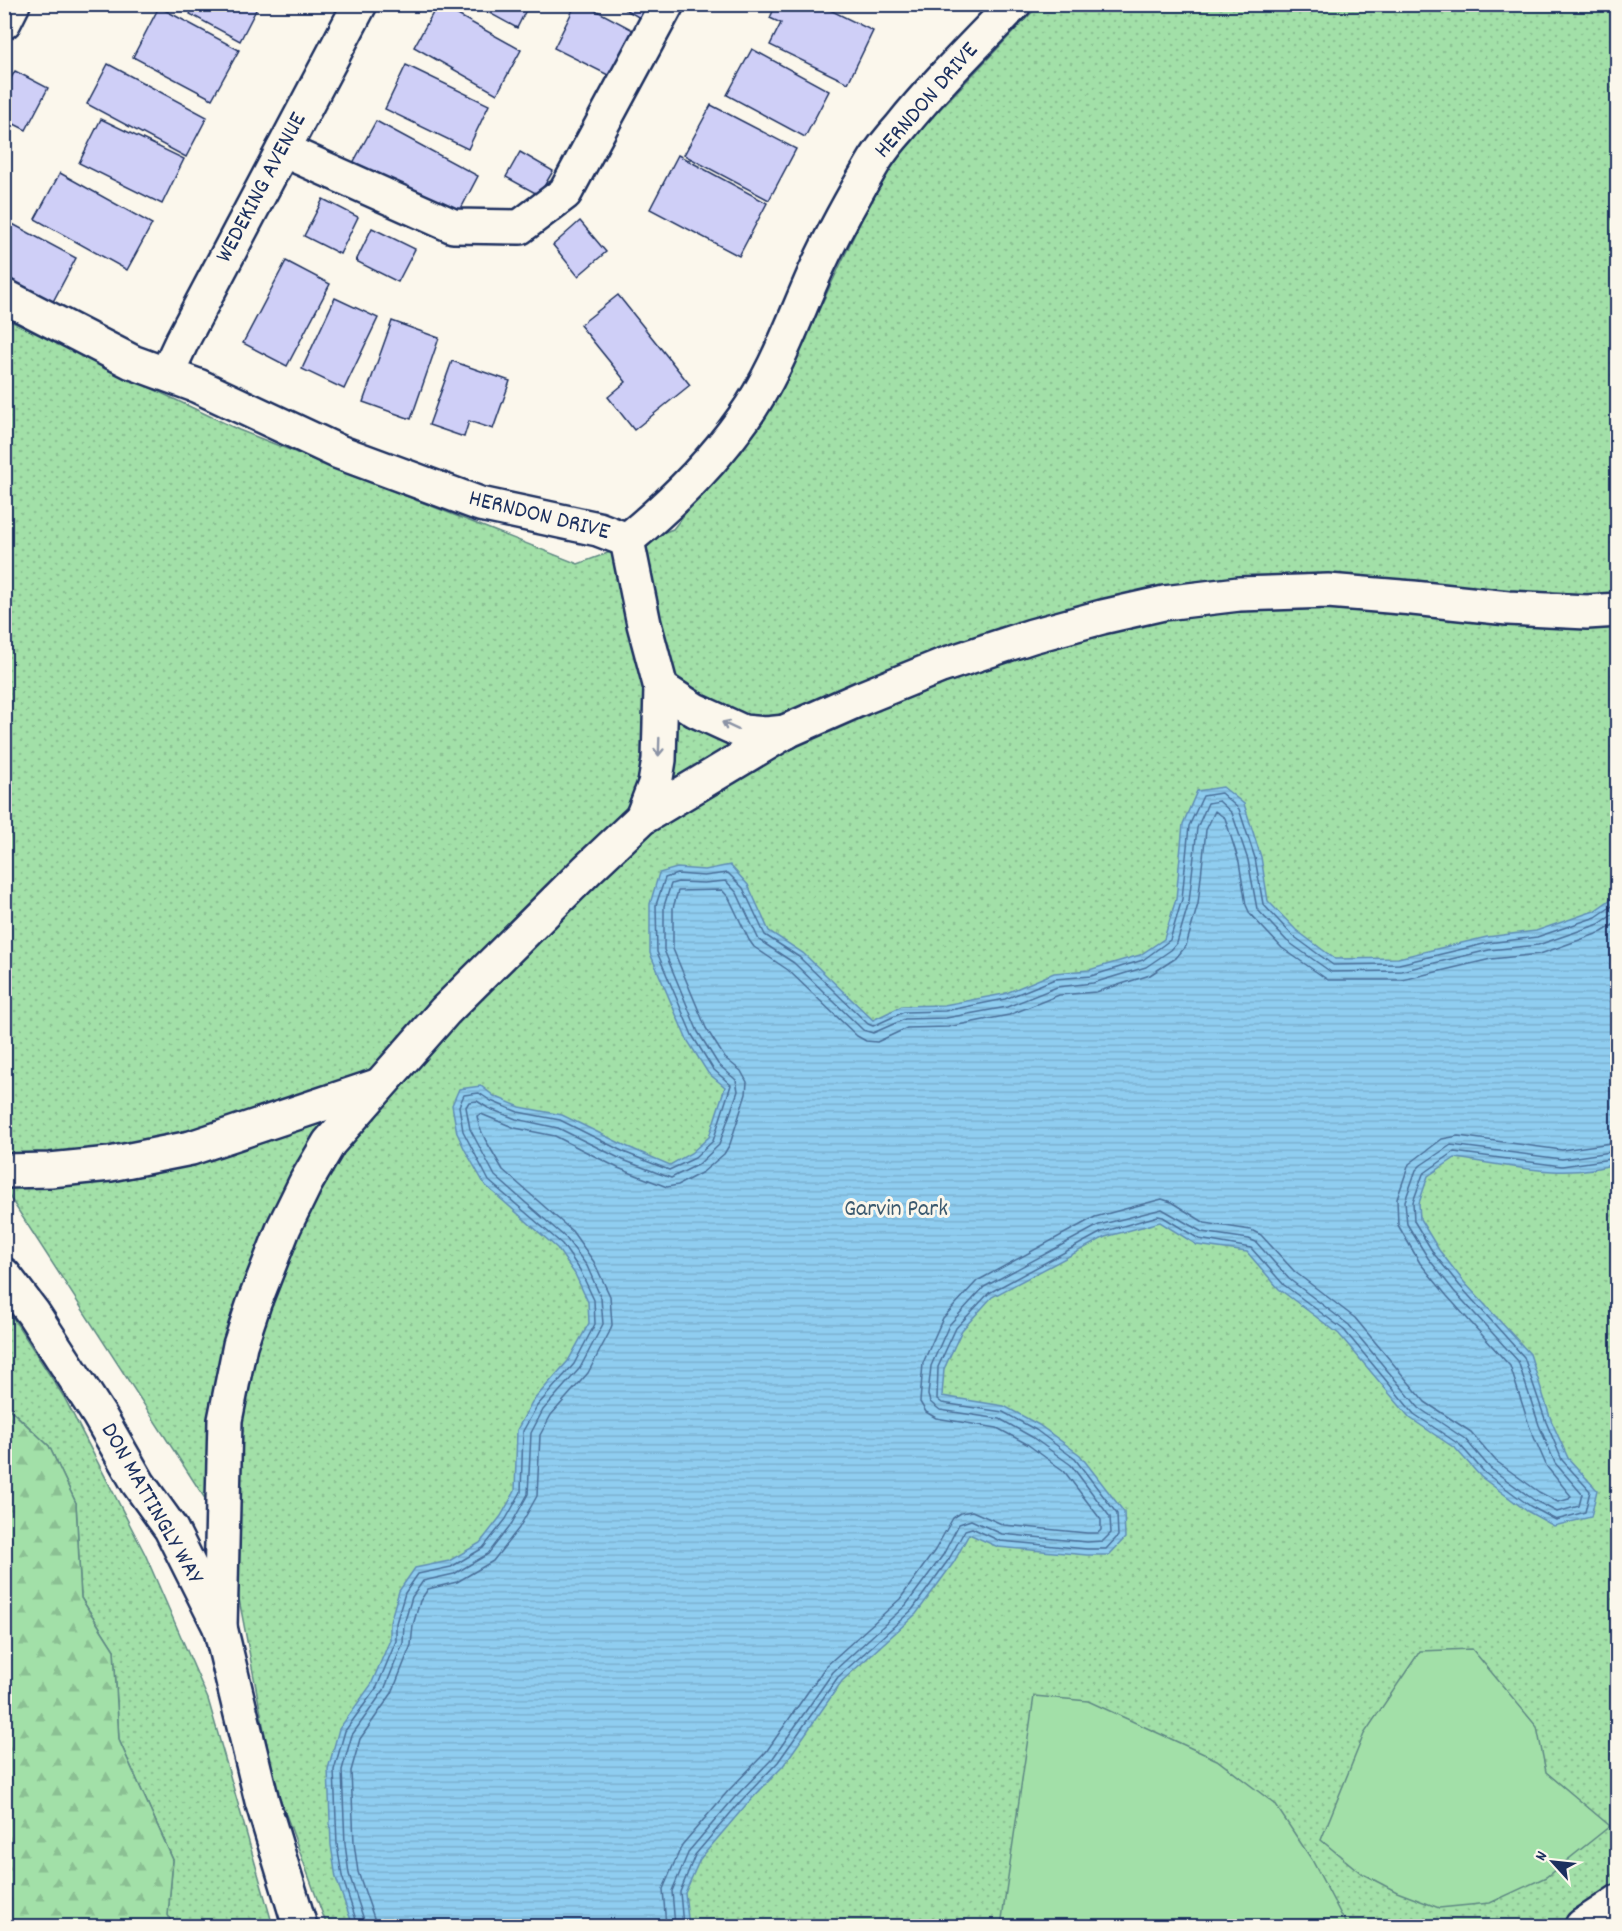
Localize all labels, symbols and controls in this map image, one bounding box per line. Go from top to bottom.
street label: HERNDON DRIVE [867,35,987,167]
street label: WEDEKING AVENUE [208,107,316,269]
street label: HERNDON DRIVE [465,482,613,550]
one-way arrow [722,720,740,732]
one-way arrow [654,736,665,756]
park label: Garvin Park [844,1193,948,1227]
street label: DON MATTINGLY WAY [91,1417,212,1592]
north arrow [1523,1832,1583,1892]
text: N [1530,1847,1554,1865]

